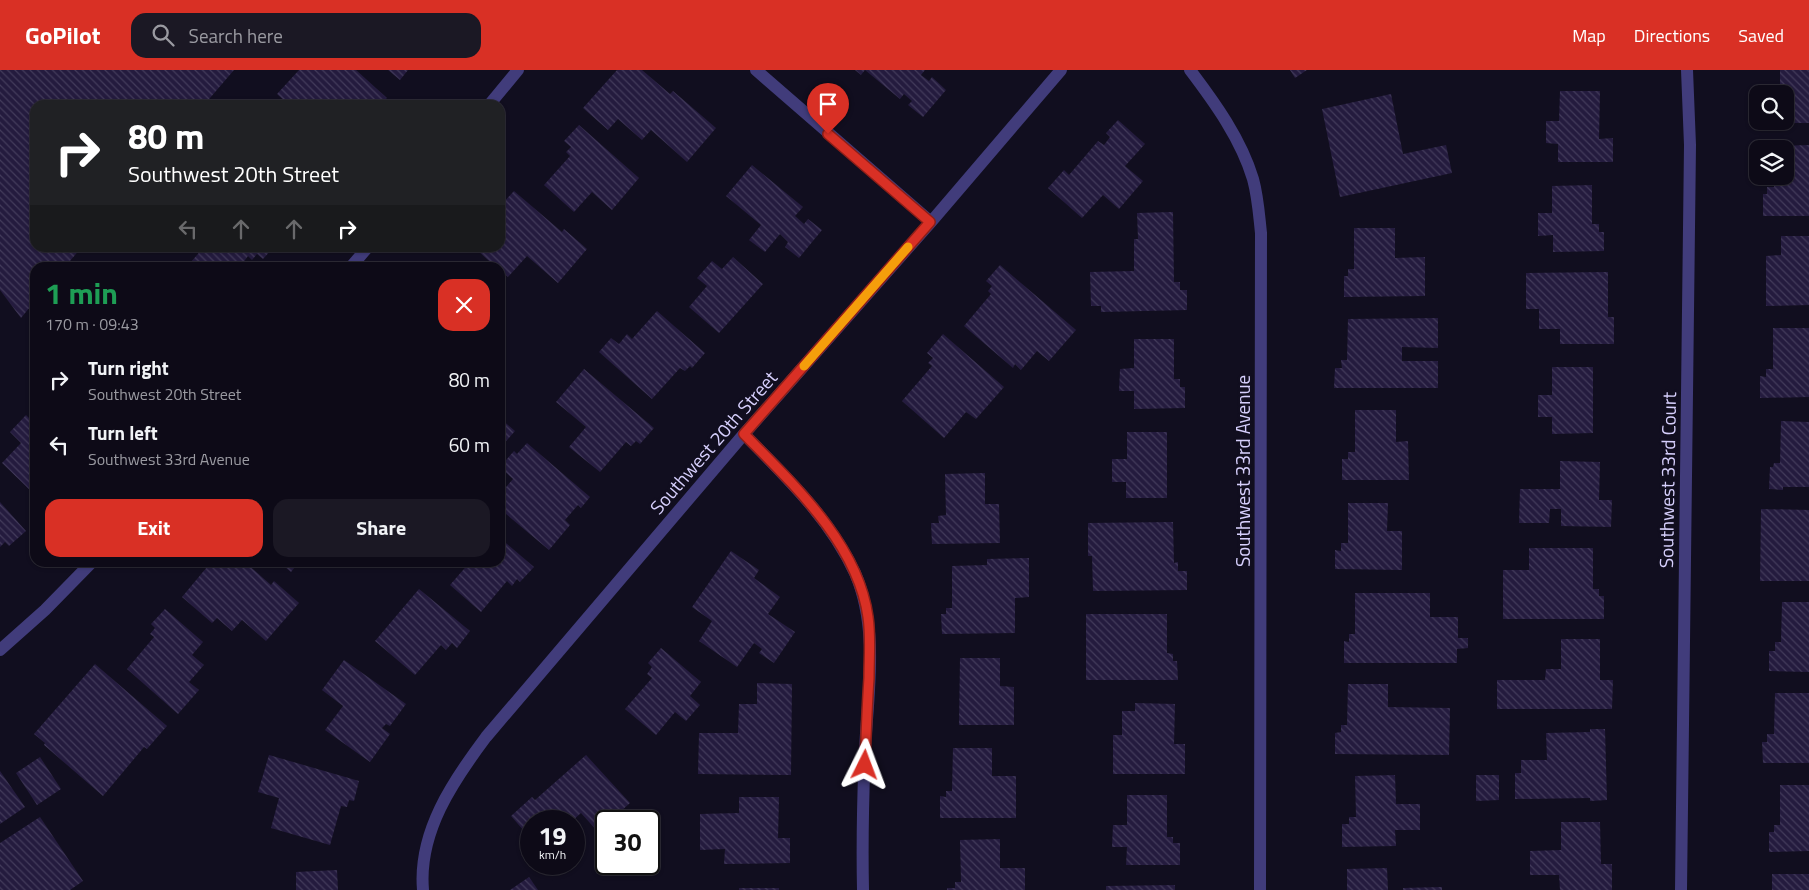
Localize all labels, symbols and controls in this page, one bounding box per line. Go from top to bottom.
search box [131,13,481,58]
text: GoPilot [25,17,101,53]
icon: search [149,21,177,49]
text: Search here [189,21,283,50]
text: Map [1572,22,1606,49]
text: Directions [1634,22,1710,49]
text: Saved [1738,22,1784,49]
pin [807,83,849,134]
map controls [1749,85,1794,185]
button: search [1749,85,1794,130]
icon: arrive [814,90,842,118]
text: 80 m [128,109,204,163]
icon: right [45,120,110,185]
button: layers [1749,140,1794,185]
text: Southwest 20th Street [128,157,339,191]
icon: left [174,215,202,243]
icon: ahead [227,215,255,243]
icon: ahead [280,215,308,243]
icon: right [333,215,361,243]
text: 1 min [45,270,118,316]
button: close [438,279,490,331]
text: 170 m · 09:43 [45,312,139,336]
text: Turn right [88,353,169,382]
street label: Southwest 20th Street [642,363,784,520]
text: 80 m [449,365,490,394]
icon: right [45,366,73,394]
street label: Southwest 33rd Avenue [1228,375,1257,567]
text: Southwest 20th Street [88,382,241,406]
street label: Southwest 33rd Court [1651,391,1683,568]
text: Turn left [88,418,158,447]
text: 60 m [449,430,490,459]
icon: left [45,431,73,459]
text: Southwest 33rd Avenue [88,447,250,471]
button: Exit [45,499,263,557]
button: Share [273,499,490,557]
position arrow [838,738,890,790]
speed limit sign: 30 [595,810,660,875]
text: 19 [538,817,567,855]
text: km/h [539,845,566,864]

